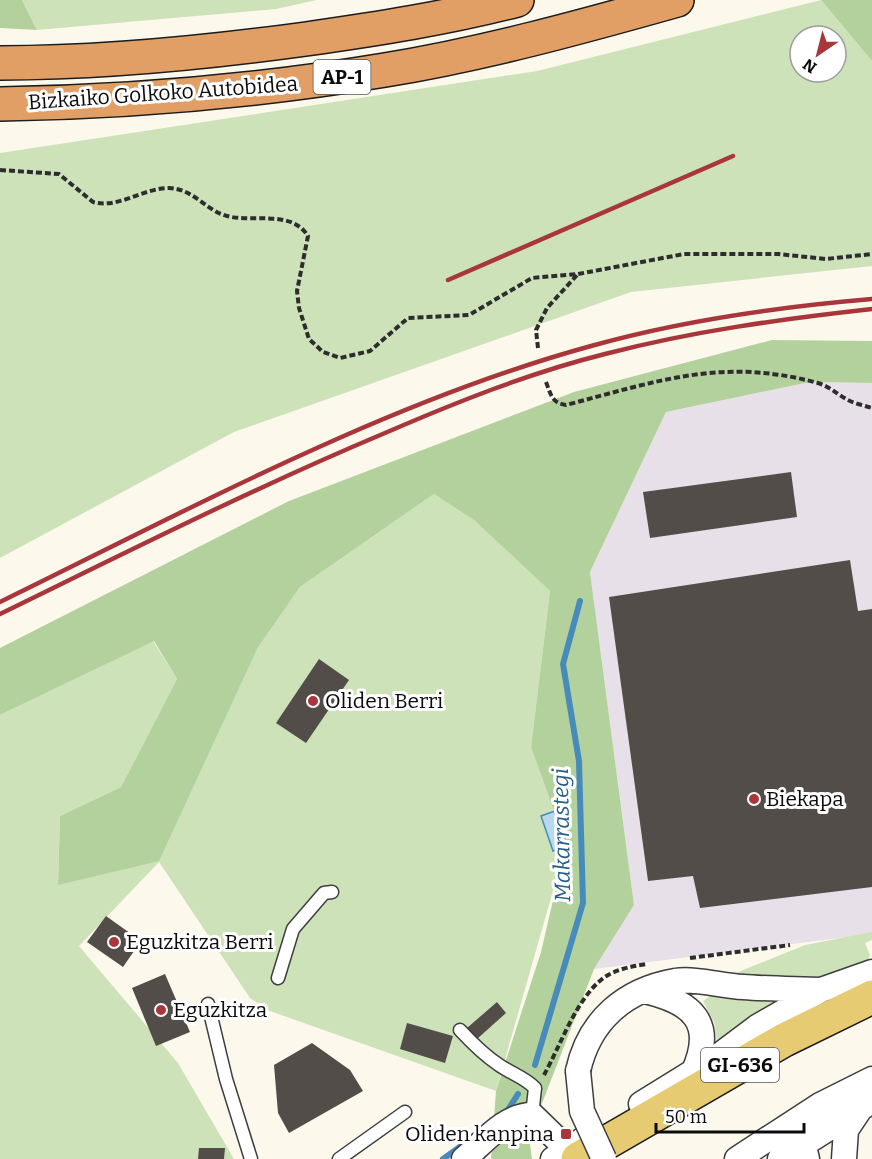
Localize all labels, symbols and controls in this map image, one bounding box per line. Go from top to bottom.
north arrow [788,24,848,84]
text: N [799,55,820,77]
road number: AP-1 [314,60,370,94]
street label: Bizkaiko Golkoko Autobidea [27,71,299,115]
place label: Oliden Berri [325,688,443,714]
marker: Oliden Berri [306,694,320,708]
water label: Makarrastegi [547,768,576,902]
place label: Biekapa [766,786,844,812]
marker: Biekapa [747,792,761,806]
place label: Eguzkitza Berri [126,929,273,955]
marker: Eguzkitza Berri [107,935,121,949]
place label: Eguzkitza [173,997,268,1023]
marker: Eguzkitza [154,1003,168,1017]
road number: GI-636 [701,1048,779,1082]
scale bar [656,1096,804,1134]
text: 50 m [665,1106,707,1128]
place label: Oliden kanpina [405,1121,555,1147]
marker: Oliden kanpina [559,1127,573,1141]

